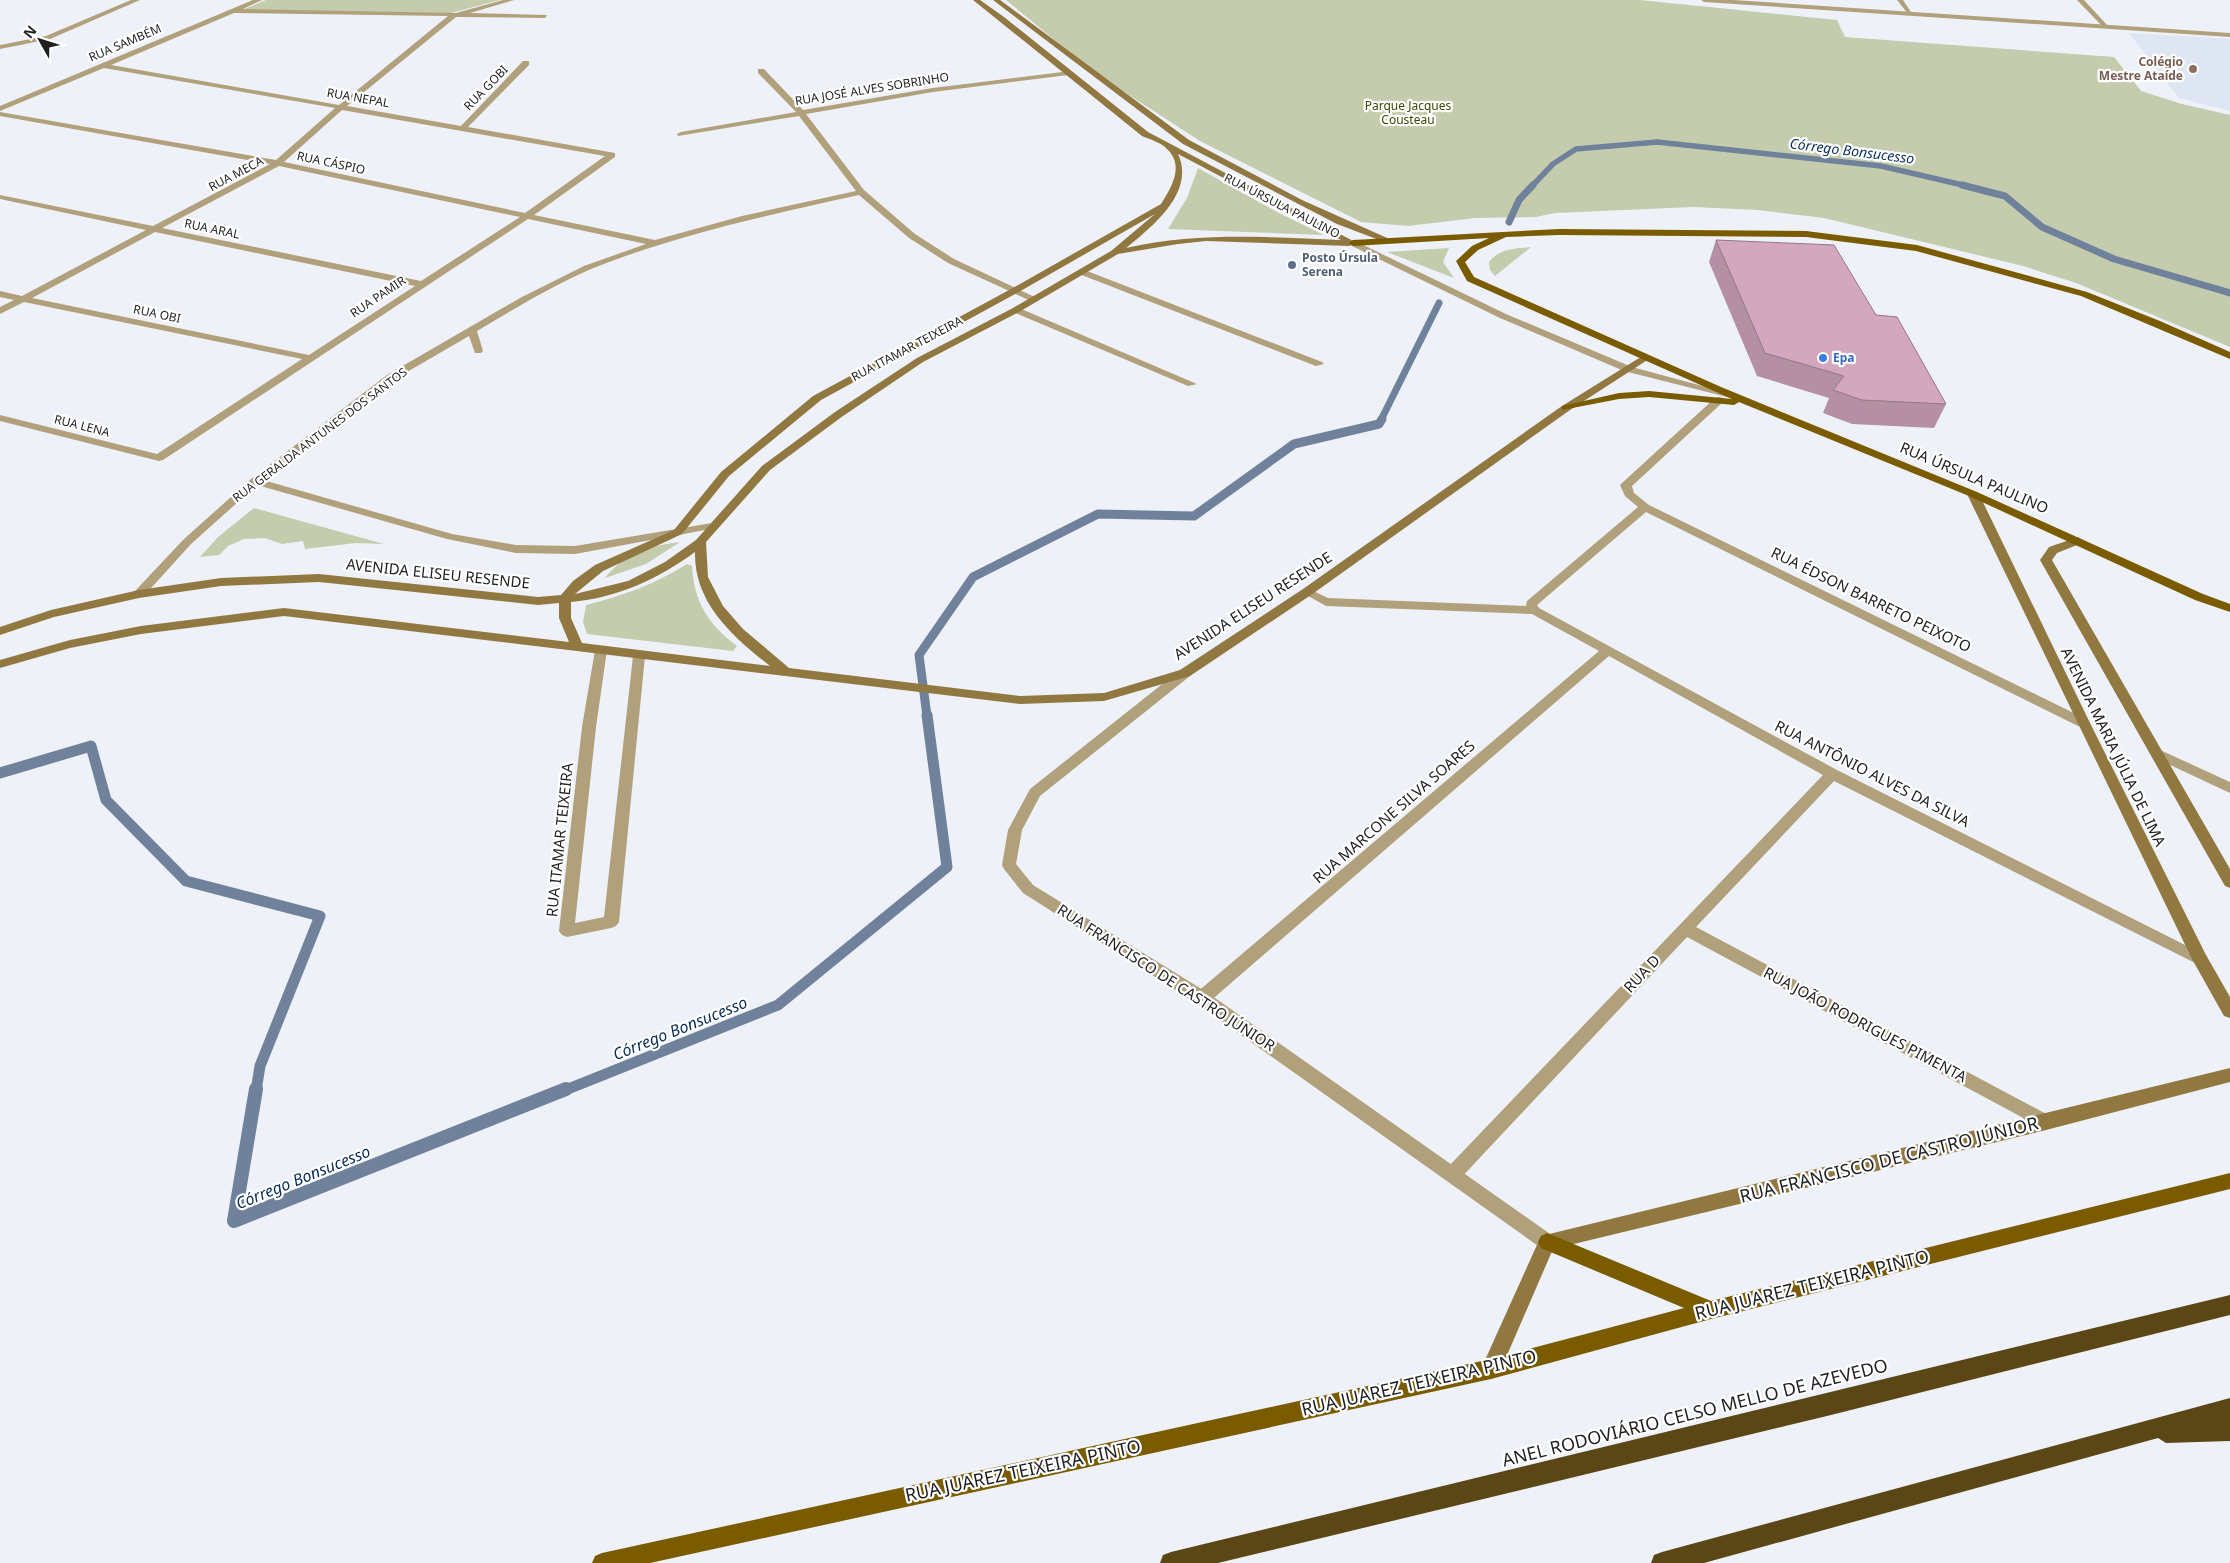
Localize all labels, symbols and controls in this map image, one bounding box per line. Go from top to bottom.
north arrow [15,15,65,65]
street label: RUA SAMBÉM [86,20,164,65]
text: N [19,21,40,42]
place label: Colégio Mestre Ataíde [2099,53,2183,84]
street label: RUA GOBI [460,61,512,114]
marker: Colégio Mestre Ataíde [2187,63,2199,75]
street label: RUA JOSÉ ALVES SOBRINHO [794,68,950,109]
street label: RUA NEPAL [325,84,391,111]
park label: Parque Jacques Cousteau [1365,97,1451,128]
water label: Córrego Bonsucesso [1789,133,1916,168]
street label: RUA CÁSPIO [295,147,367,178]
street label: RUA MECA [205,152,266,195]
street label: RUA ÚRSULA PAULINO [1222,169,1343,242]
street label: RUA ARAL [183,214,241,243]
place label: Posto Úrsula Serena [1302,249,1378,280]
marker: Posto Úrsula Serena [1286,259,1298,271]
street label: RUA PAMIR [347,271,409,321]
street label: RUA OBI [132,300,182,327]
street label: RUA ITAMAR TEIXEIRA [848,312,966,385]
place label: Epa [1833,349,1855,366]
marker: Epa [1817,352,1829,364]
street label: RUA GERALDA ANTUNES DOS SANTOS [229,363,411,506]
street label: RUA LENA [53,410,112,441]
street label: RUA ÚRSULA PAULINO [1897,437,2052,517]
street label: RUA ÉDSON BARRETO PEIXOTO [1768,542,1975,656]
street label: AVENIDA ELISEU RESENDE [1170,547,1335,664]
street label: AVENIDA ELISEU RESENDE [345,553,531,593]
street label: AVENIDA MARIA JÚLIA DE LIMA [2057,644,2171,850]
street label: RUA ANTÔNIO ALVES DA SILVA [1772,715,1974,831]
street label: RUA MARCONE SILVA SOARES [1308,735,1479,887]
street label: RUA ITAMAR TEIXEIRA [541,761,577,918]
street label: RUA FRANCISCO DE CASTRO JÚNIOR [1054,899,1280,1056]
street label: RUA D [1619,950,1664,996]
street label: RUA JOÃO RODRIGUES PIMENTA [1760,962,1971,1086]
water label: Córrego Bonsucesso [609,991,751,1065]
street label: RUA FRANCISCO DE CASTRO JÚNIOR [1737,1110,2041,1208]
water label: Córrego Bonsucesso [232,1140,374,1214]
street label: RUA JUAREZ TEIXEIRA PINTO [1692,1243,1931,1325]
street label: RUA JUAREZ TEIXEIRA PINTO [1299,1343,1539,1421]
street label: ANEL RODOVIÁRIO CELSO MELLO DE AZEVEDO [1499,1352,1890,1472]
street label: RUA JUAREZ TEIXEIRA PINTO [903,1433,1143,1507]

